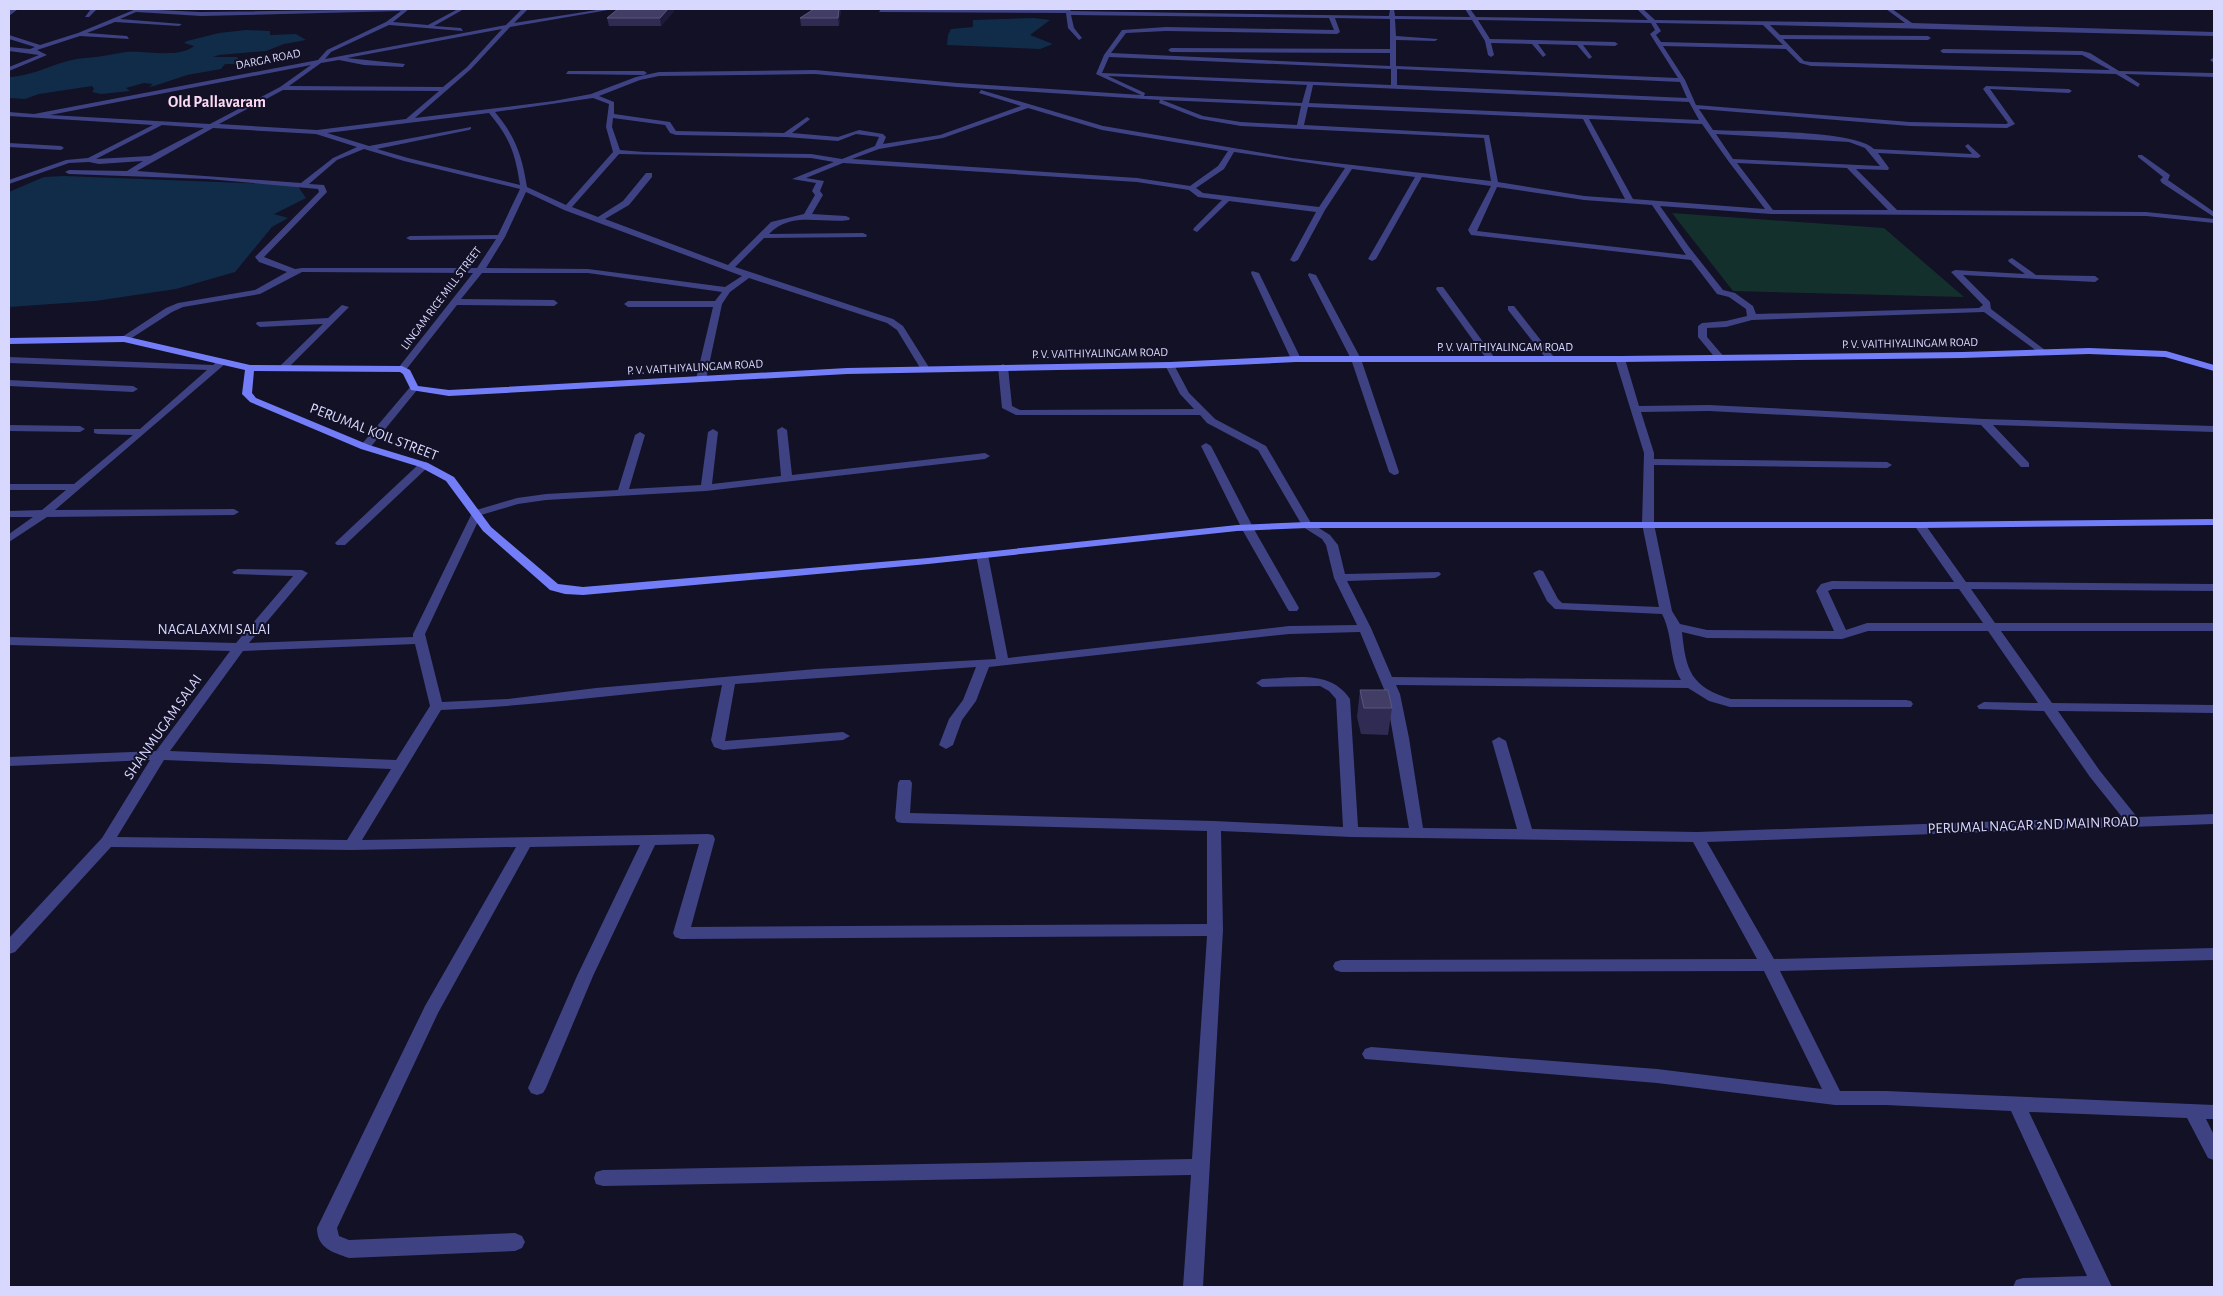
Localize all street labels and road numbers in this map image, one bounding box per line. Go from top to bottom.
street label: DARGA ROAD [235,47,302,71]
street label: LINGAM RICE MILL STREET [398,244,484,352]
street label: P. V. VAITHIYALINGAM ROAD [1842,336,1978,350]
street label: P. V. VAITHIYALINGAM ROAD [1437,341,1573,353]
street label: P. V. VAITHIYALINGAM ROAD [1032,346,1168,360]
street label: P. V. VAITHIYALINGAM ROAD [627,357,764,377]
street label: PERUMAL KOIL STREET [308,401,441,464]
street label: NAGALAXMI SALAI [157,622,271,637]
street label: SHANMUGAM SALAI [121,672,205,782]
street label: PERUMAL NAGAR 2ND MAIN ROAD [1927,814,2139,836]

